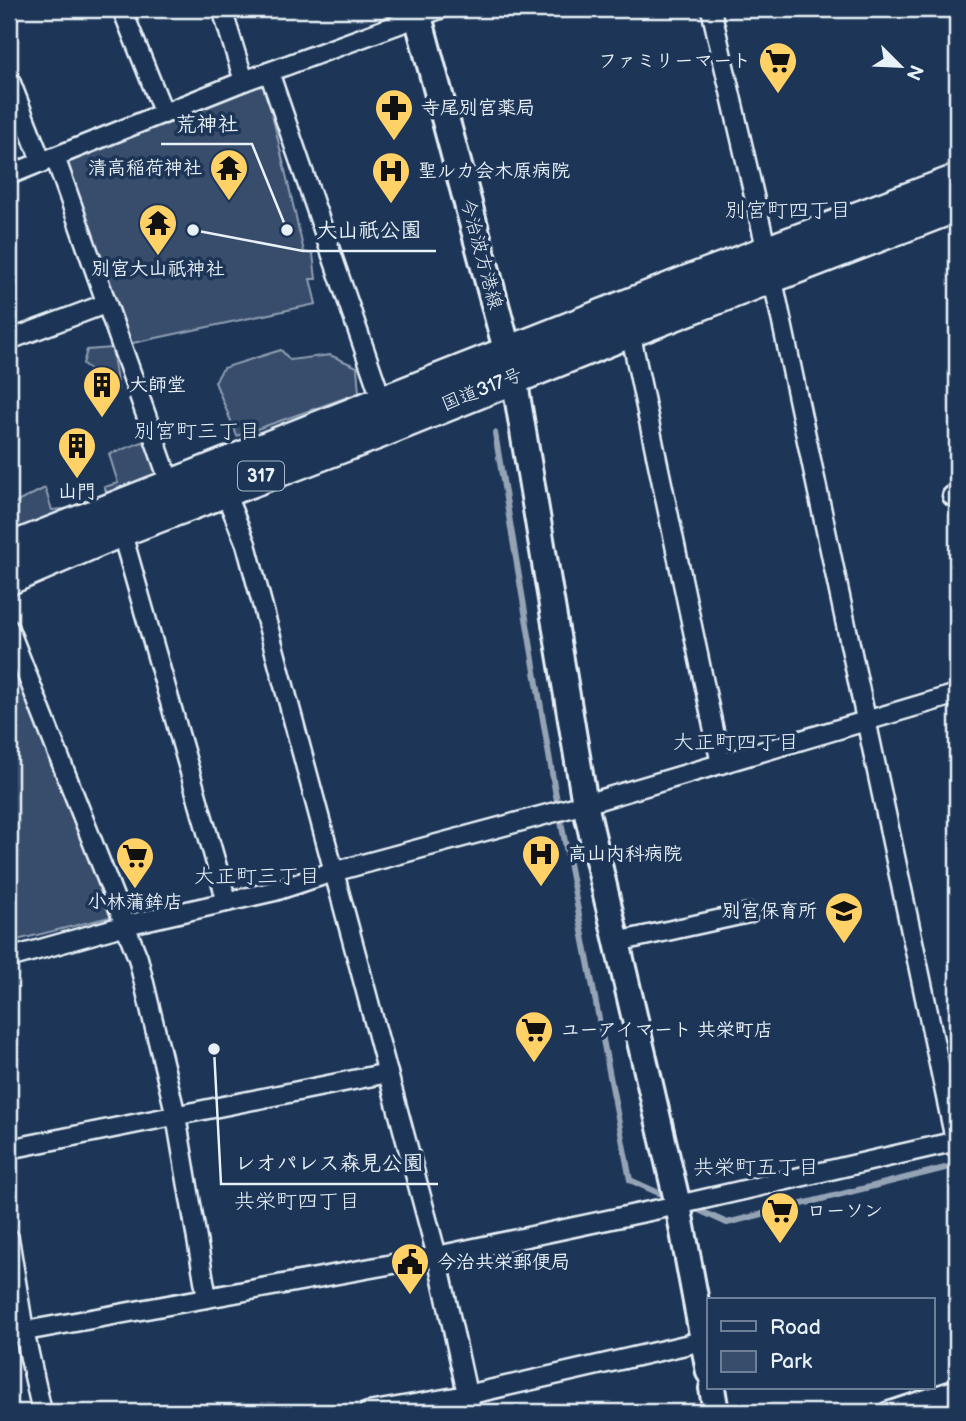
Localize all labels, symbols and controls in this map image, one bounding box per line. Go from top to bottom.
north arrow [864,32,934,102]
supermarket icon: ファミリーマート [757,40,799,95]
place label: ファミリーマート [598,50,751,73]
text: N [901,61,928,84]
pharmacy icon: 寺尾別宮薬局 [373,87,415,142]
place label: 寺尾別宮薬局 [421,97,535,120]
callout: 荒神社 [161,102,252,144]
text: 荒神社 [176,112,239,137]
temple icon: 清高稲荷神社 [208,147,250,202]
hospital icon: 聖ルカ会木原病院 [370,150,412,205]
place label: 清高稲荷神社 [88,157,202,180]
place label: 聖ルカ会木原病院 [418,160,570,183]
street label: 今治波方港線 [455,196,507,312]
district label: 別宮町四丁目 [725,198,851,223]
temple icon: 別宮大山祇神社 [137,202,179,257]
callout: 大山祇公園 [303,209,436,251]
text: 大山祇公園 [317,218,422,243]
place label: 別宮大山祇神社 [91,258,225,281]
street label: 国道317号 [438,363,526,417]
building icon: 大師堂 [81,364,123,419]
place label: 大師堂 [129,374,186,397]
district label: 別宮町三丁目 [134,419,260,444]
building icon: 山門 [56,425,98,480]
road number: 317 [238,462,284,490]
place label: 山門 [58,481,96,504]
district label: 大正町四丁目 [673,730,799,755]
hospital icon: 高山内科病院 [520,833,562,888]
supermarket icon: 小林蒲鉾店 [114,835,156,890]
place label: 高山内科病院 [568,843,682,866]
district label: 大正町三丁目 [194,864,320,889]
school or university icon: 別宮保育所 [823,890,865,945]
place label: 小林蒲鉾店 [87,891,183,914]
place label: 別宮保育所 [722,900,817,923]
supermarket icon: ユーアイマート 共栄町店 [513,1009,555,1064]
place label: ユーアイマート 共栄町店 [561,1019,773,1042]
callout: レオパレス森見公園 [221,1142,438,1184]
text: レオパレス森見公園 [235,1151,424,1176]
district label: 共栄町五丁目 [693,1155,819,1180]
district label: 共栄町四丁目 [234,1189,360,1214]
supermarket icon: ローソン [759,1190,801,1245]
place label: ローソン [807,1200,883,1223]
public building icon: 今治共栄郵便局 [389,1241,431,1296]
place label: 今治共栄郵便局 [437,1251,570,1274]
legend [707,1298,934,1390]
text: Road [770,1315,821,1340]
text: Park [770,1349,813,1374]

